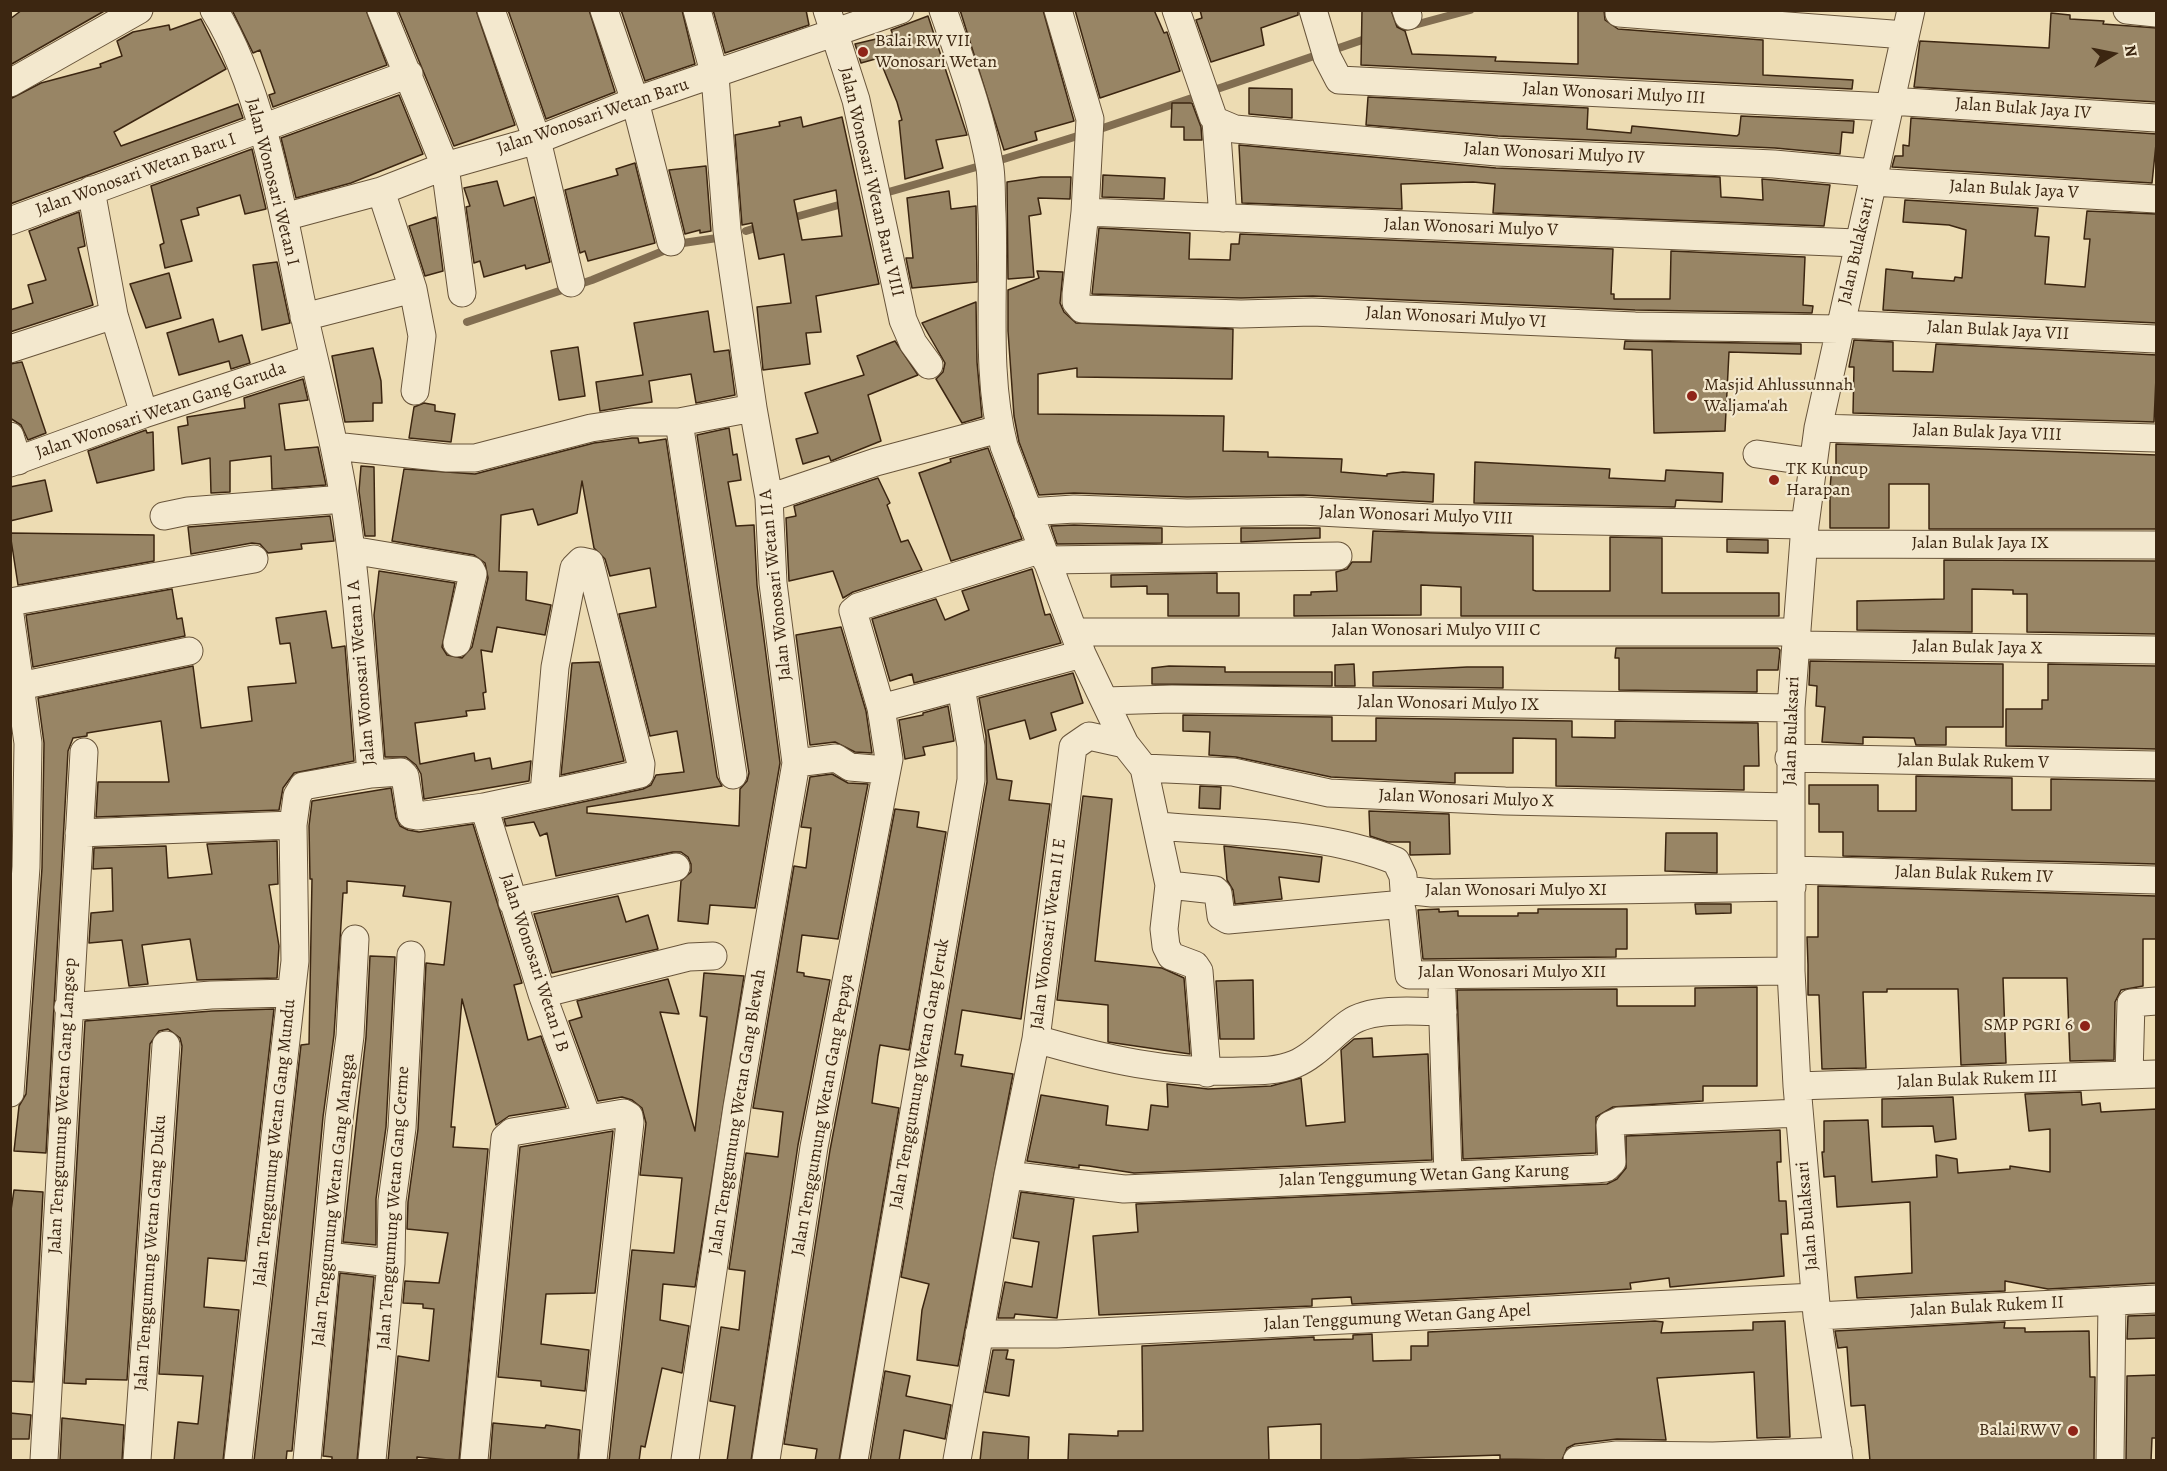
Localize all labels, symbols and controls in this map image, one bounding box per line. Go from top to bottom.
north arrow [2083,24,2143,84]
place label: Balai RW VII Wonosari Wetan [875,31,997,74]
text: N [2119,43,2143,59]
marker: Balai RW VII Wonosari Wetan [856,45,870,59]
street label: Jalan Wonosari Wetan Baru VIII [834,65,908,299]
street label: Jalan Wonosari Wetan Baru [494,74,692,160]
street label: Jalan Wonosari Mulyo III [1522,78,1706,110]
street label: Jalan Bulak Jaya IV [1954,93,2092,125]
street label: Jalan Wonosari Wetan I [241,96,303,268]
street label: Jalan Wonosari Wetan Baru I [33,129,239,221]
street label: Jalan Wonosari Mulyo IV [1463,138,1645,170]
street label: Jalan Bulak Jaya V [1949,176,2079,204]
street label: Jalan Bulaksari [1834,195,1880,307]
street label: Jalan Wonosari Mulyo V [1383,214,1559,242]
street label: Jalan Wonosari Mulyo VI [1365,302,1547,334]
street label: Jalan Bulak Jaya VII [1926,316,2070,346]
street label: Jalan Wonosari Wetan Gang Garuda [33,358,289,464]
place label: Masjid Ahlussunnah Waljama'ah [1704,375,1853,418]
marker: Masjid Ahlussunnah Waljama'ah [1685,389,1699,403]
street label: Jalan Bulak Jaya VIII [1912,420,2062,446]
place label: TK Kuncup Harapan [1786,459,1868,502]
marker: TK Kuncup Harapan [1767,473,1781,487]
street label: Jalan Wonosari Wetan II A [755,488,797,682]
street label: Jalan Wonosari Mulyo VIII [1319,502,1513,530]
street label: Jalan Bulak Jaya IX [1911,533,2049,555]
street label: Jalan Wonosari Wetan I A [343,579,381,767]
street label: Jalan Wonosari Mulyo VIII C [1332,620,1540,642]
street label: Jalan Bulak Jaya X [1912,636,2042,660]
street label: Jalan Bulaksari [1779,676,1805,786]
street label: Jalan Wonosari Mulyo IX [1357,692,1539,716]
street label: Jalan Bulak Rukem V [1897,750,2049,774]
street label: Jalan Wonosari Mulyo X [1378,785,1554,813]
street label: Jalan Wonosari Wetan II E [1027,837,1071,1031]
street label: Jalan Bulak Rukem IV [1894,861,2054,889]
street label: Jalan Wonosari Wetan I B [495,871,573,1055]
street label: Jalan Wonosari Mulyo XI [1425,880,1607,902]
street label: Jalan Tenggumung Wetan Gang Jeruk [886,937,954,1211]
street label: Jalan Tenggumung Wetan Gang Langsep [44,957,82,1255]
street label: Jalan Wonosari Mulyo XII [1418,962,1606,984]
street label: Jalan Tenggumung Wetan Gang Blewah [705,968,771,1256]
street label: Jalan Tenggumung Wetan Gang Pepaya [788,972,858,1258]
street label: Jalan Tenggumung Wetan Gang Mundu [249,998,301,1288]
place label: SMP PGRI 6 [1983,1015,2073,1037]
marker: SMP PGRI 6 [2078,1019,2092,1033]
street label: Jalan Tenggumung Wetan Gang Mangga [308,1052,360,1348]
street label: Jalan Tenggumung Wetan Gang Cerme [373,1065,415,1351]
street label: Jalan Bulak Rukem III [1896,1066,2058,1094]
street label: Jalan Tenggumung Wetan Gang Duku [131,1114,171,1392]
street label: Jalan Tenggumung Wetan Gang Karung [1278,1160,1570,1192]
street label: Jalan Bulaksari [1792,1160,1824,1272]
street label: Jalan Bulak Rukem II [1909,1292,2065,1322]
street label: Jalan Tenggumung Wetan Gang Apel [1263,1300,1531,1336]
place label: Balai RW V [1979,1420,2061,1442]
marker: Balai RW V [2066,1424,2080,1438]

